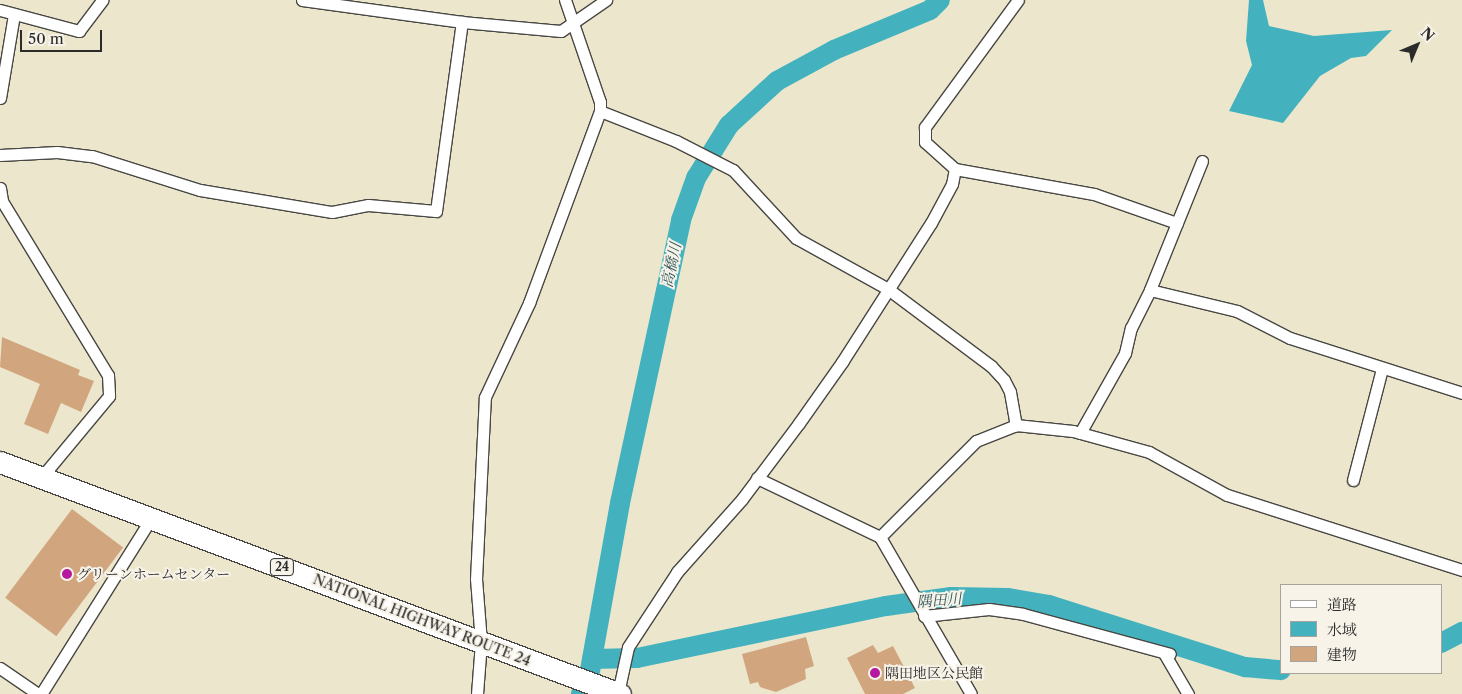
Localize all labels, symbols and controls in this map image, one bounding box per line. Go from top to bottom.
scale bar [22,20,105,52]
north arrow [1392,20,1442,70]
text: N [1417,24,1438,45]
text: 50 m [28,29,64,48]
water label: 高橋川 [658,241,684,289]
road number: 24 [270,558,294,576]
place label: グリーンホームセンター [77,566,231,582]
marker: グリーンホームセンター [61,568,73,580]
street label: NATIONAL HIGHWAY ROUTE 24 [310,570,534,670]
legend [1280,584,1442,674]
water label: 隅田川 [916,589,962,611]
text: 道路 [1327,595,1357,614]
text: 水域 [1327,620,1357,639]
text: 建物 [1327,645,1357,664]
place label: 隅田地区公民館 [885,665,983,681]
marker: 隅田地区公民館 [869,667,881,679]

